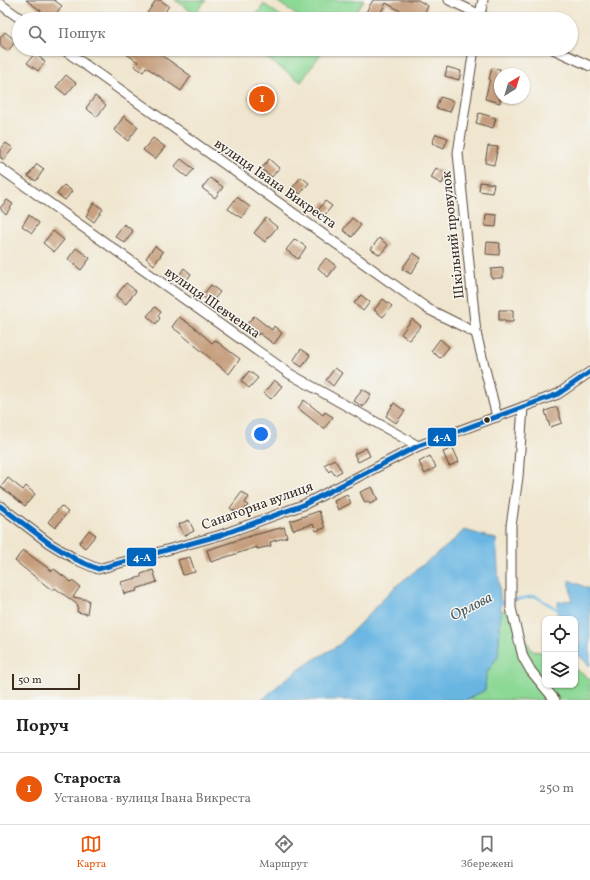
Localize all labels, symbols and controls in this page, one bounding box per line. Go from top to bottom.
search box [12,12,578,56]
icon: search [26,23,48,45]
text: Пошук [58,24,106,45]
north arrow [494,68,530,104]
pin: 1 [249,84,275,114]
street label: вулиця Івана Викреста [210,135,340,234]
street label: Шкільний провулок [437,169,470,300]
street label: вулиця Шевченка [160,263,264,343]
unlabelled marker [482,415,492,425]
your location [251,424,271,444]
line badge: 4-А [427,427,457,447]
text: 4-А [433,431,451,446]
street label: Санаторна вулиця [199,477,316,535]
line badge: 4-А [126,547,157,567]
text: 4-А [133,551,151,566]
water label: Орлова [447,588,497,627]
map controls [542,616,578,688]
button: locate [542,616,578,652]
button: layers [542,652,578,688]
scale bar [12,672,80,691]
text: 50 m [18,673,42,688]
text: Поруч [16,715,69,738]
text: Староста [54,769,121,790]
text: 1 [26,780,32,798]
text: 250 m [539,780,574,798]
text: Установа · вулиця Івана Викреста [54,790,251,808]
tab: Карта [76,833,106,872]
tab: Маршрут [259,833,308,872]
tab: Збережені [461,833,513,872]

